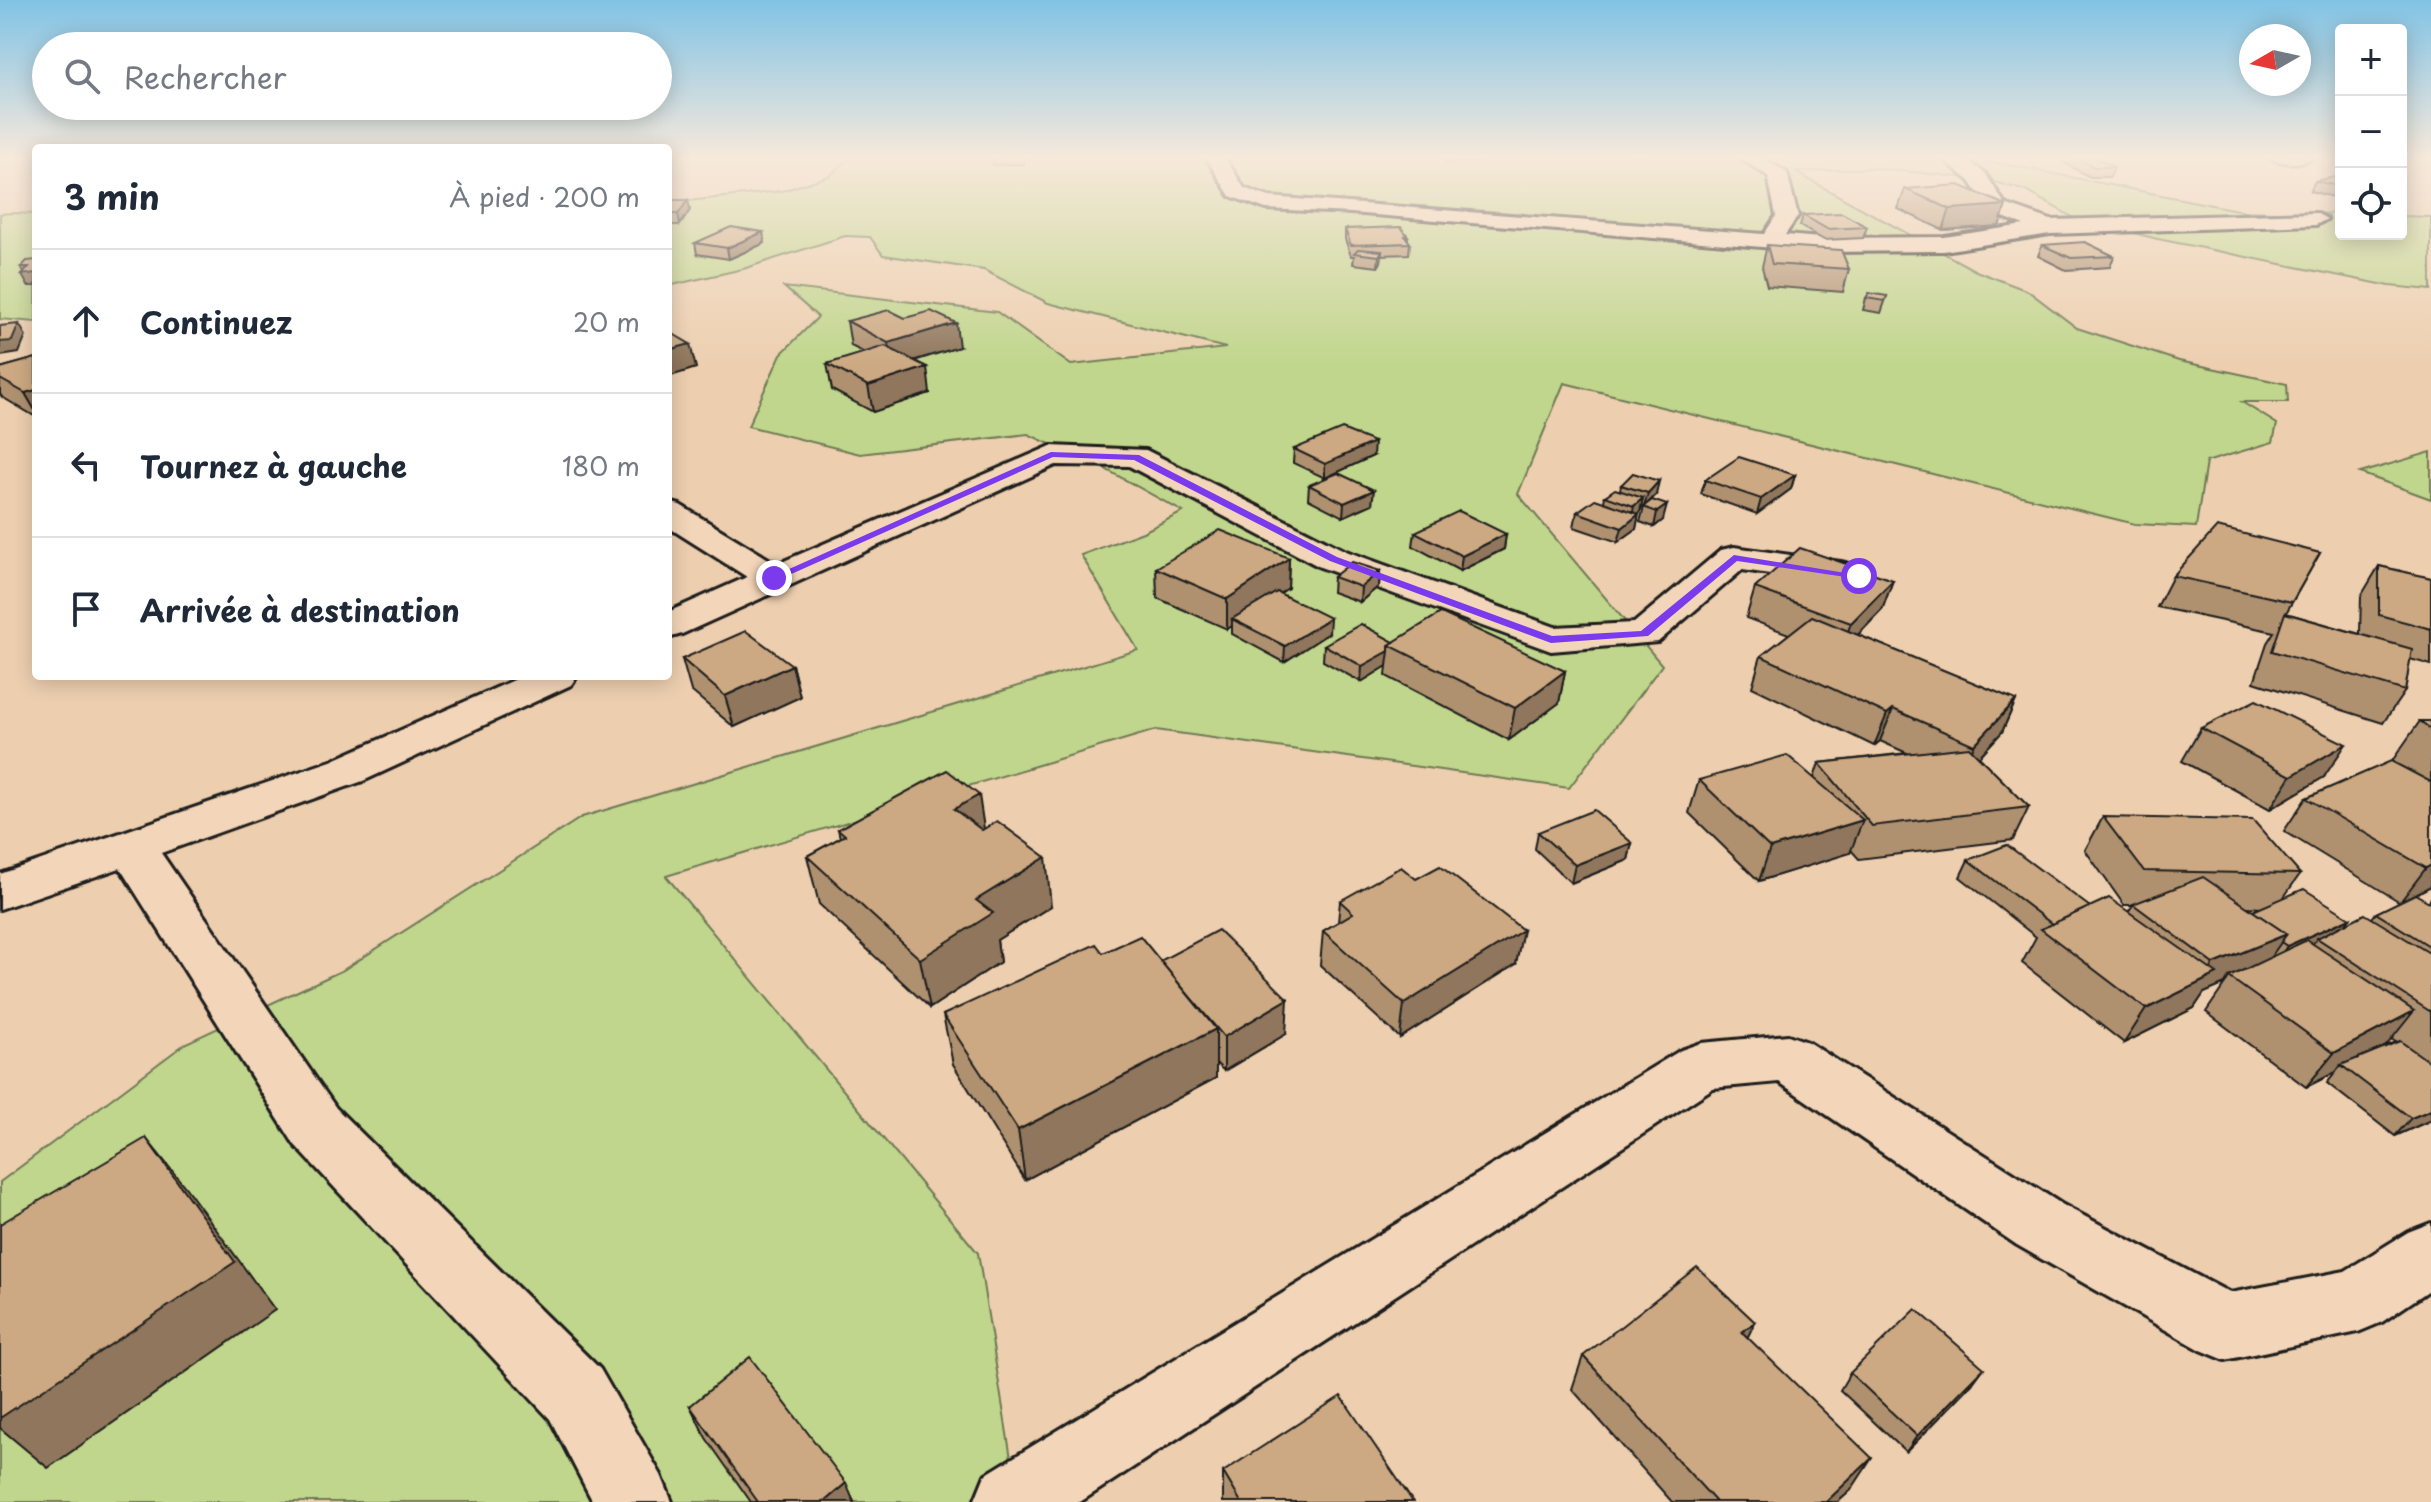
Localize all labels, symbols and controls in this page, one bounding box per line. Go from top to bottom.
north arrow [2239,24,2311,96]
map controls [2335,24,2407,240]
button: + [2335,24,2407,96]
search box [32,32,672,120]
icon: search [60,54,104,98]
text: Rechercher [124,54,287,99]
button: − [2335,96,2407,168]
button: locate [2335,168,2407,240]
text: 3 min [64,170,160,222]
text: À pied · 200 m [449,177,640,216]
icon: ahead [64,299,108,343]
text: Continuez [140,299,293,344]
text: 20 m [573,302,640,341]
icon: left [64,443,108,487]
text: Tournez à gauche [140,443,407,488]
text: 180 m [562,446,640,485]
route start [1841,558,1877,594]
route end [756,560,792,596]
icon: arrive [64,587,108,631]
text: Arrivée à destination [140,587,460,632]

